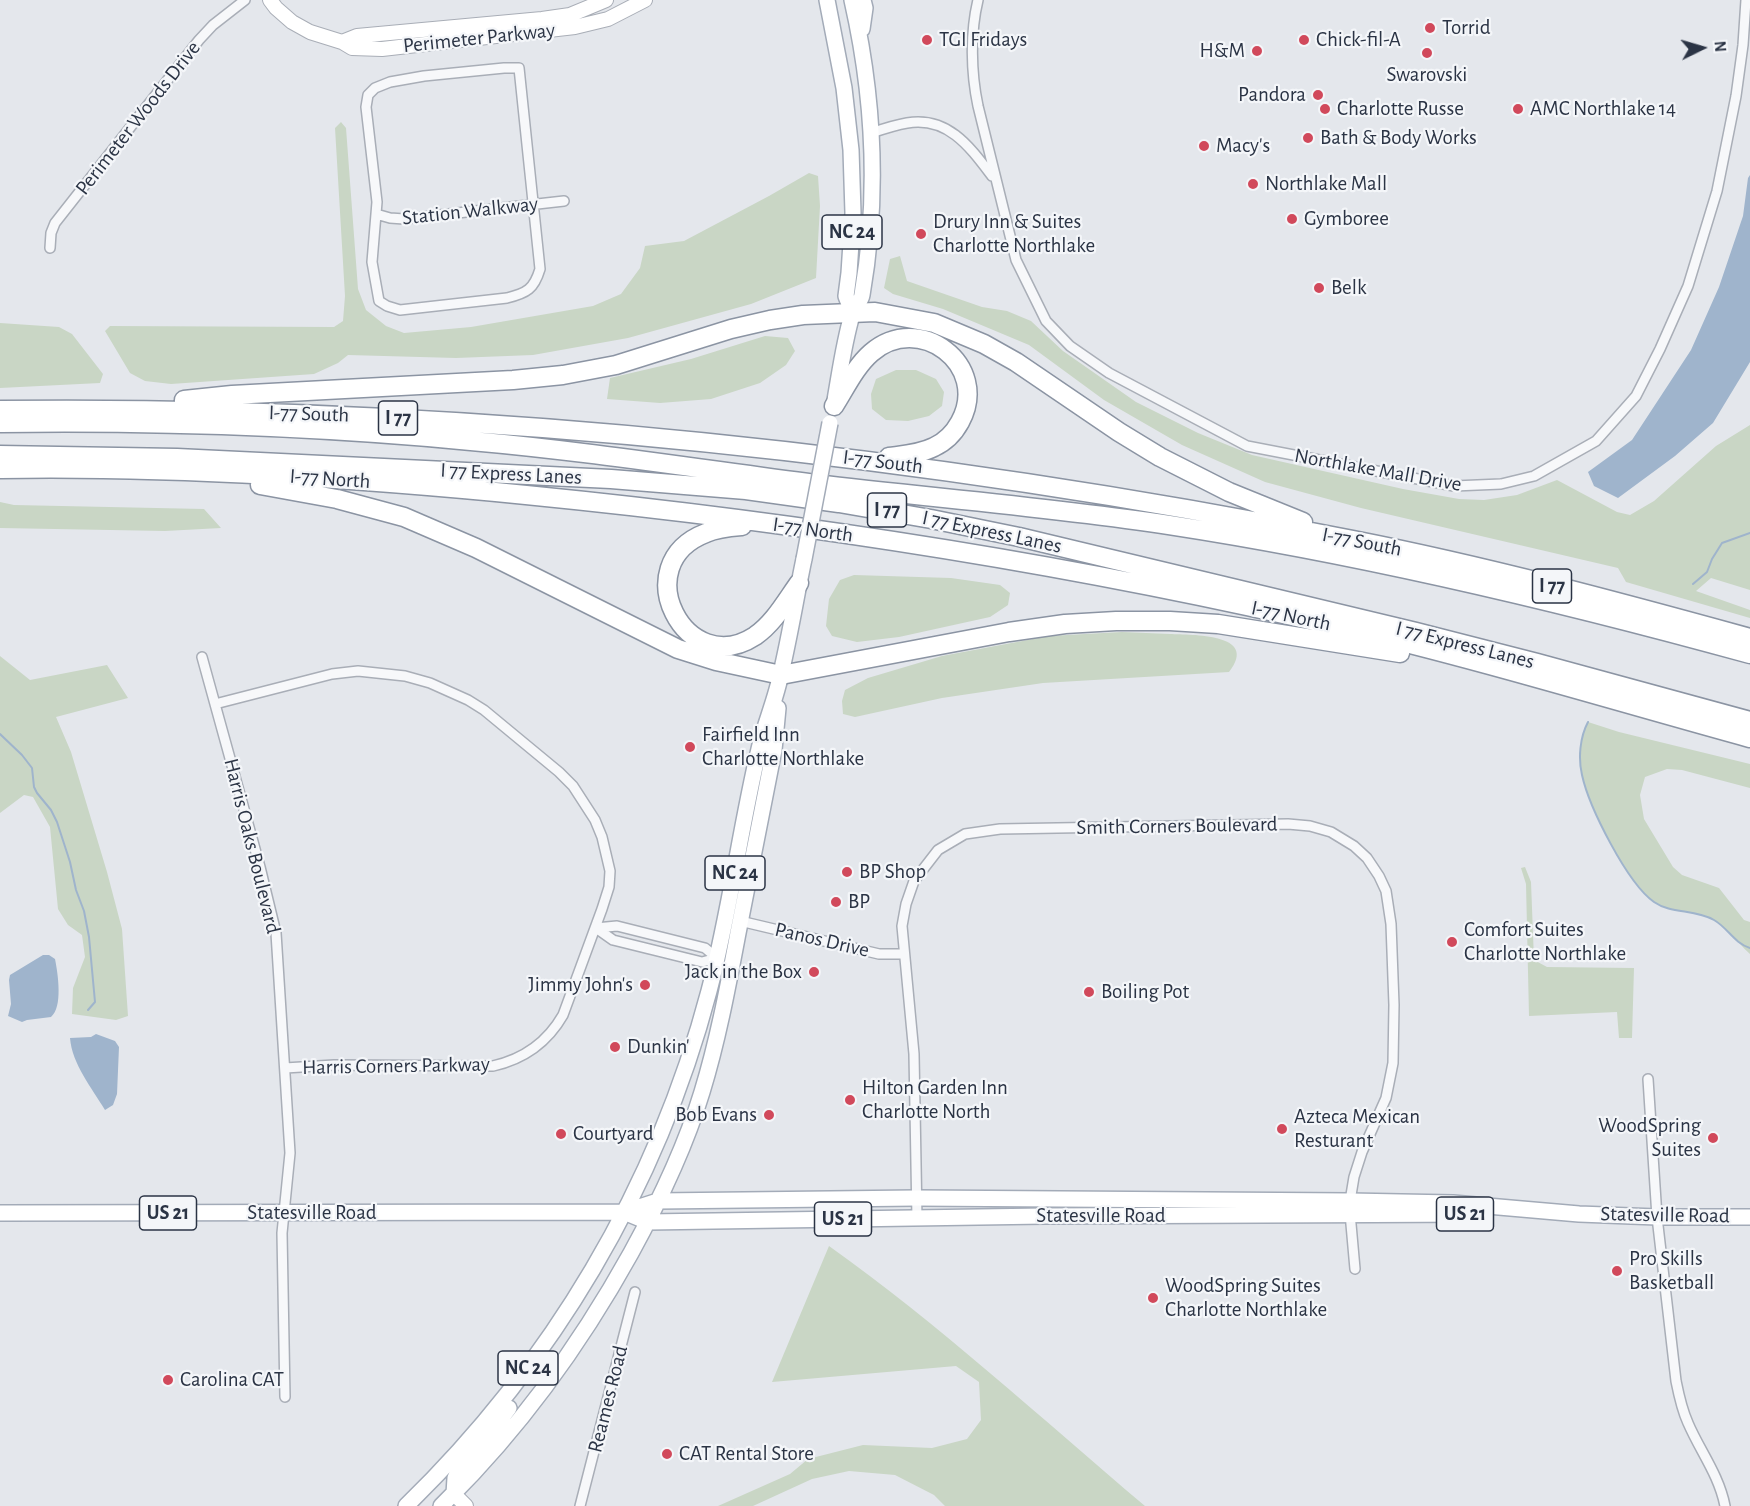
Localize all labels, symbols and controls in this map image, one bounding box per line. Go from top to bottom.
place label: Torrid [1442,15,1491,41]
street label: Perimeter Parkway [402,17,556,59]
north arrow [1672,18,1732,78]
marker: Torrid [1423,21,1437,35]
place label: TGI Fridays [939,27,1027,53]
place label: Chick-fil-A [1316,27,1401,53]
marker: TGI Fridays [920,33,934,47]
marker: Chick-fil-A [1297,33,1311,47]
street label: Perimeter Woods Drive [70,36,206,200]
place label: H&M [1199,38,1245,64]
text: N [1711,40,1728,53]
marker: H&M [1250,44,1264,58]
marker: Swarovski [1420,46,1434,60]
place label: Swarovski [1387,62,1467,88]
place label: Pandora [1238,82,1306,108]
marker: Pandora [1311,88,1325,102]
place label: Charlotte Russe [1337,96,1464,122]
place label: AMC Northlake 14 [1530,96,1676,122]
marker: Charlotte Russe [1318,102,1332,116]
marker: AMC Northlake 14 [1511,102,1525,116]
place label: Bath & Body Works [1320,125,1477,151]
marker: Bath & Body Works [1301,131,1315,145]
place label: Macy's [1216,133,1270,159]
marker: Macy's [1197,139,1211,153]
place label: Northlake Mall [1265,171,1387,197]
marker: Northlake Mall [1246,177,1260,191]
street label: Station Walkway [401,191,539,231]
place label: Gymboree [1304,206,1389,232]
place label: Drury Inn & Suites Charlotte Northlake [933,209,1095,259]
marker: Gymboree [1285,212,1299,226]
road number: NC 24 [822,215,882,249]
marker: Drury Inn & Suites Charlotte Northlake [914,227,928,241]
place label: Belk [1331,275,1367,301]
marker: Belk [1312,281,1326,295]
street label: I-77 South [268,400,350,428]
road number: I 77 [378,401,418,435]
street label: Northlake Mall Drive [1292,443,1464,497]
street label: I-77 South [841,445,925,479]
street label: I 77 Express Lanes [440,458,582,490]
street label: I-77 North [289,464,371,494]
road number: I 77 [868,493,906,527]
street label: I 77 Express Lanes [920,505,1064,559]
street label: I-77 North [771,512,855,548]
street label: I-77 South [1320,522,1404,562]
road number: I 77 [1532,569,1572,603]
street label: I-77 North [1249,595,1333,637]
street label: I 77 Express Lanes [1393,616,1537,674]
place label: Fairfield Inn Charlotte Northlake [702,722,864,772]
marker: Fairfield Inn Charlotte Northlake [683,740,697,754]
street label: Harris Oaks Boulevard [218,756,286,936]
street label: Smith Corners Boulevard [1076,812,1278,840]
road number: NC 24 [705,856,765,890]
place label: BP Shop [859,859,926,885]
marker: BP Shop [840,865,854,879]
place label: BP [848,889,870,915]
marker: BP [829,895,843,909]
street label: Panos Drive [772,917,872,963]
place label: Comfort Suites Charlotte Northlake [1464,917,1626,967]
marker: Comfort Suites Charlotte Northlake [1445,935,1459,949]
place label: Jack in the Box [685,959,802,985]
marker: Jack in the Box [807,965,821,979]
place label: Jimmy John's [528,972,633,998]
marker: Jimmy John's [638,978,652,992]
place label: Boiling Pot [1101,979,1189,1005]
marker: Boiling Pot [1082,985,1096,999]
place label: Dunkin' [627,1034,690,1060]
marker: Dunkin' [608,1040,622,1054]
street label: Harris Corners Parkway [302,1052,490,1080]
place label: Hilton Garden Inn Charlotte North [862,1075,1008,1125]
marker: Hilton Garden Inn Charlotte North [843,1093,857,1107]
place label: Bob Evans [675,1102,757,1128]
place label: Azteca Mexican Resturant [1294,1104,1420,1154]
marker: Bob Evans [762,1108,776,1122]
place label: WoodSpring Suites [1598,1113,1701,1163]
place label: Courtyard [573,1121,654,1147]
marker: Azteca Mexican Resturant [1275,1122,1289,1136]
marker: Courtyard [554,1127,568,1141]
marker: WoodSpring Suites [1706,1131,1720,1145]
road number: US 21 [140,1196,196,1230]
road number: US 21 [1436,1197,1494,1231]
street label: Statesville Road [247,1200,377,1226]
street label: Statesville Road [1600,1201,1730,1229]
road number: US 21 [814,1202,872,1236]
street label: Statesville Road [1036,1203,1166,1229]
place label: Pro Skills Basketball [1629,1246,1714,1296]
marker: Pro Skills Basketball [1610,1264,1624,1278]
place label: WoodSpring Suites Charlotte Northlake [1165,1273,1327,1323]
marker: WoodSpring Suites Charlotte Northlake [1146,1291,1160,1305]
street label: Reames Road [583,1343,633,1455]
road number: NC 24 [498,1351,558,1385]
place label: Carolina CAT [180,1367,284,1393]
marker: Carolina CAT [161,1373,175,1387]
place label: CAT Rental Store [679,1441,814,1467]
marker: CAT Rental Store [660,1447,674,1461]

